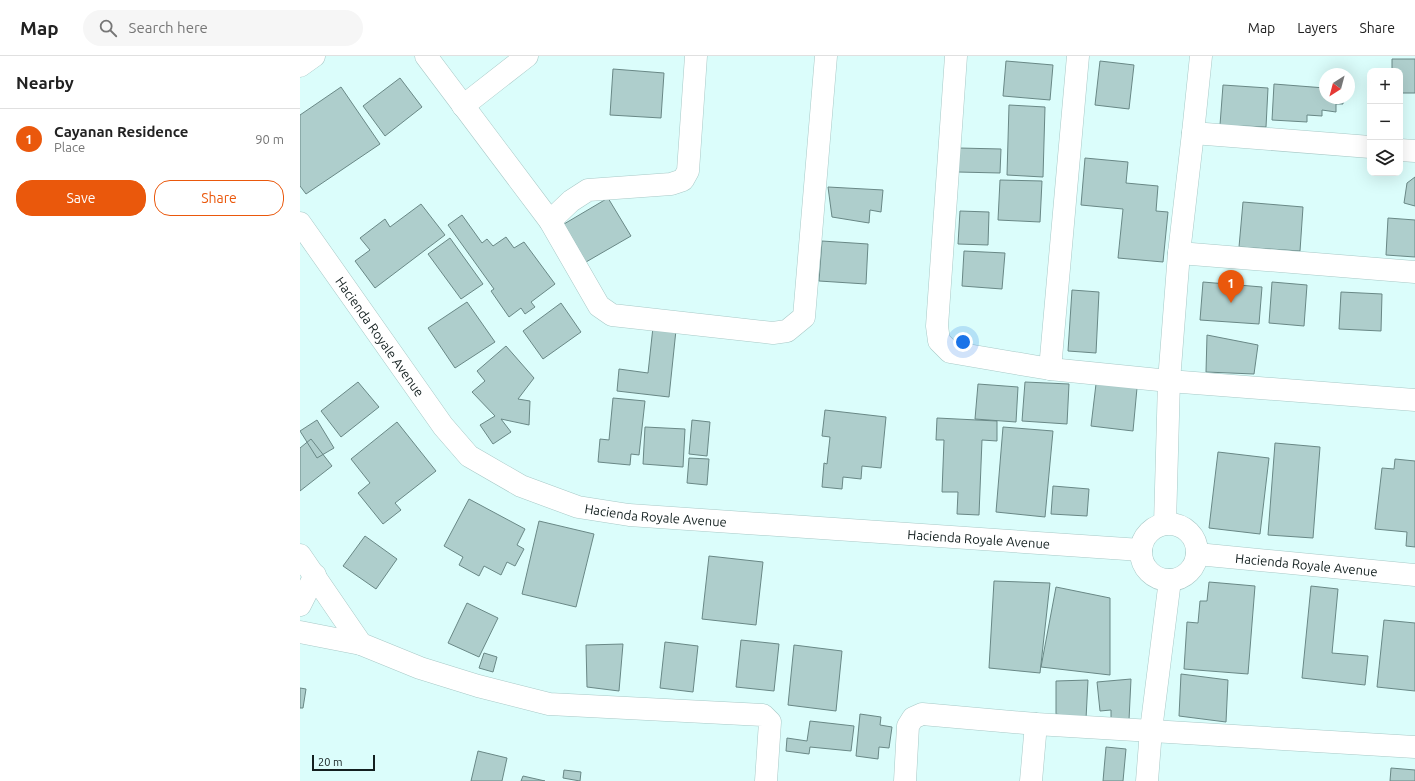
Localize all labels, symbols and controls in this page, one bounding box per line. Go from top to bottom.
search box [83,10,363,46]
text: Map [20,17,59,39]
icon: search [97,17,119,39]
text: Search here [129,19,208,36]
text: Map [1248,20,1275,36]
text: Layers [1297,20,1337,36]
text: Share [1359,20,1395,36]
north arrow [1319,68,1355,104]
map controls [1367,68,1403,176]
button: + [1367,68,1403,104]
text: Nearby [16,73,74,92]
button: − [1367,104,1403,140]
text: Cayanan Residence [54,123,189,140]
text: 1 [25,132,33,146]
text: 90 m [255,132,284,146]
text: Place [54,140,85,154]
button: layers [1367,140,1403,176]
button: Save [16,180,146,216]
button: Share [154,180,284,216]
pin: 1 [1218,270,1244,303]
street label: Hacienda Royale Avenue [333,274,427,399]
your location [953,332,973,352]
street label: Hacienda Royale Avenue [584,501,727,529]
street label: Hacienda Royale Avenue [907,527,1051,551]
street label: Hacienda Royale Avenue [1235,551,1378,578]
scale bar [312,753,375,772]
text: 20 m [318,756,342,768]

